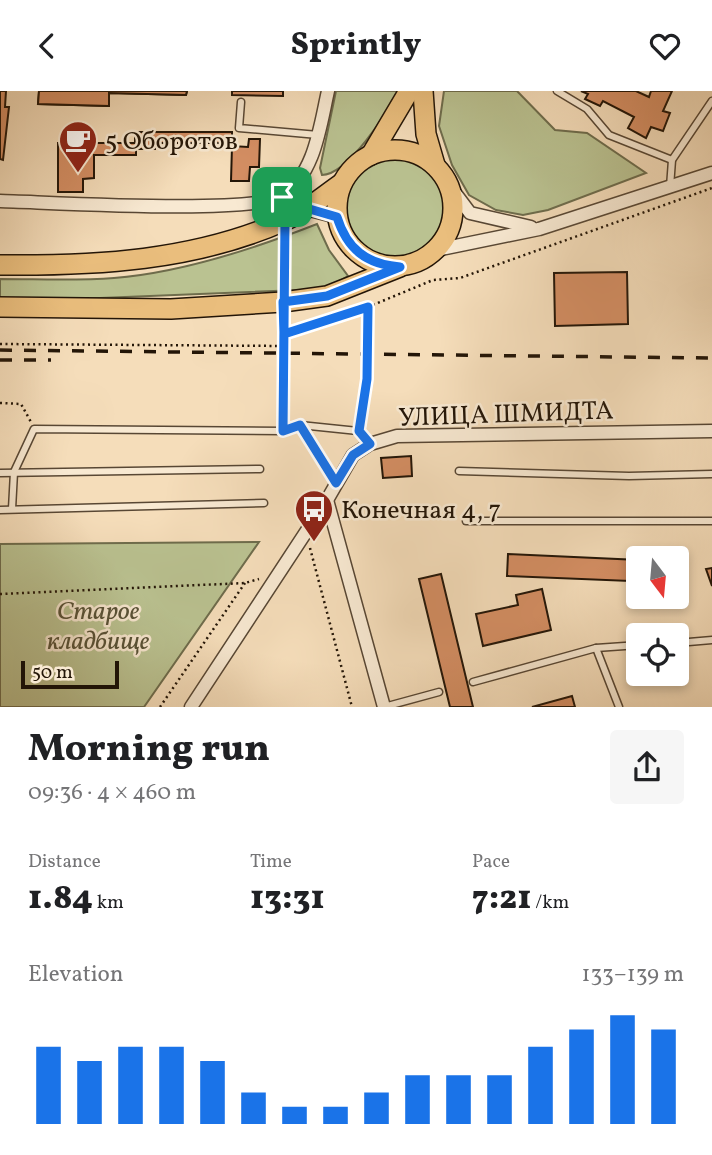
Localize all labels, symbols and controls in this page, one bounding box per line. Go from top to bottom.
text: Sprintly [291,24,421,68]
icon: back [28,27,66,65]
icon: heart [646,27,684,65]
cafe icon: 5 Оборотов [57,119,99,174]
place label: 5 Оборотов [105,124,238,160]
pin [252,167,312,227]
icon: arrive [263,178,301,216]
street label: УЛИЦА ШМИДТА [398,393,614,437]
bus stop icon: Конечная 4, 7 [293,488,335,543]
place label: Конечная 4, 7 [341,493,501,529]
north arrow [626,546,690,609]
map controls [626,546,689,686]
park label: Старое кладбище [47,594,150,660]
button: locate [626,623,689,686]
scale bar [21,658,119,690]
text: 50 m [32,660,73,686]
text: Morning run [28,724,270,777]
button: share [610,730,684,804]
text: 09:36 · 4 × 460 m [28,777,196,809]
text: Distance [28,849,101,875]
text: Time [250,849,292,875]
text: Pace [472,849,510,875]
text: 1.84 [28,875,93,923]
text: 13:31 [250,875,325,923]
text: 7:21 [472,875,531,923]
text: km [93,890,124,916]
text: /km [531,890,569,916]
text: Elevation [28,959,124,991]
text: 133–139 m [581,959,684,991]

